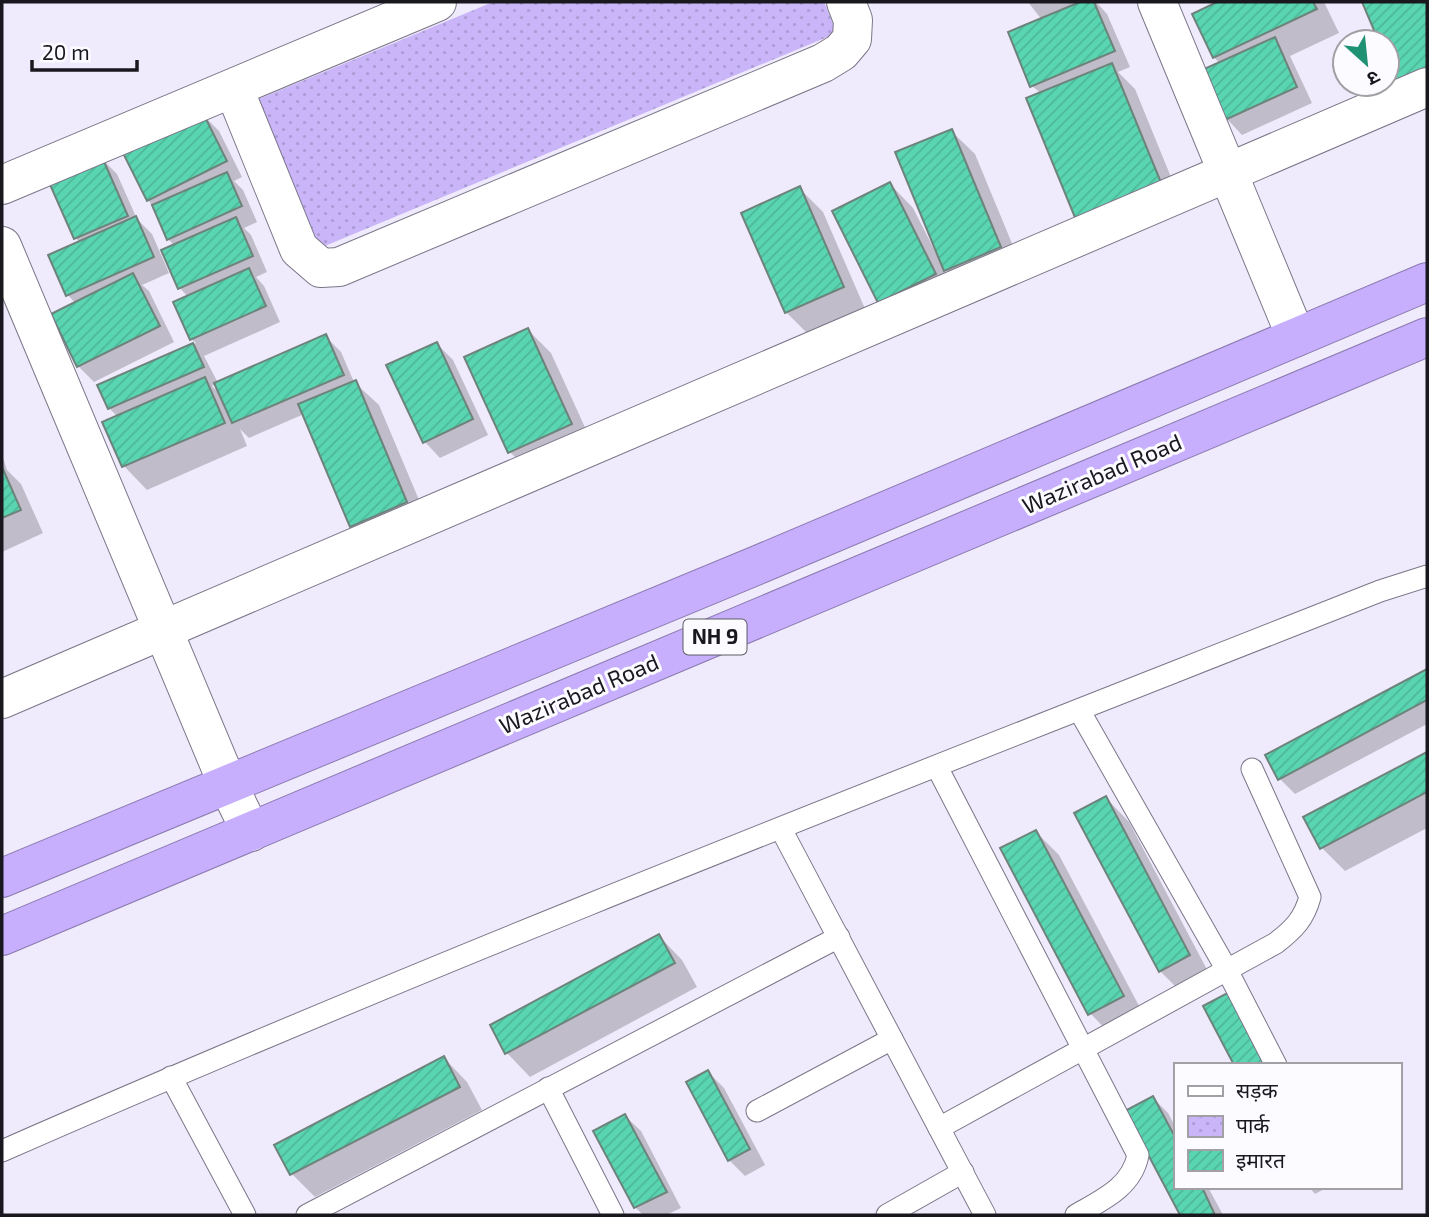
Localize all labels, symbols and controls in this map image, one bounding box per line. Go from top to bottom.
scale bar [32,28,136,72]
north arrow [1331,28,1401,98]
text: 20 m [42,39,90,64]
text: उ [1363,66,1384,92]
street label: Wazirabad Road [1018,427,1186,519]
road number: NH 9 [684,620,746,654]
street label: Wazirabad Road [495,647,663,739]
legend [1174,1063,1401,1189]
text: सड़क [1236,1077,1278,1102]
text: पार्क [1236,1112,1270,1137]
text: इमारत [1236,1147,1286,1172]

